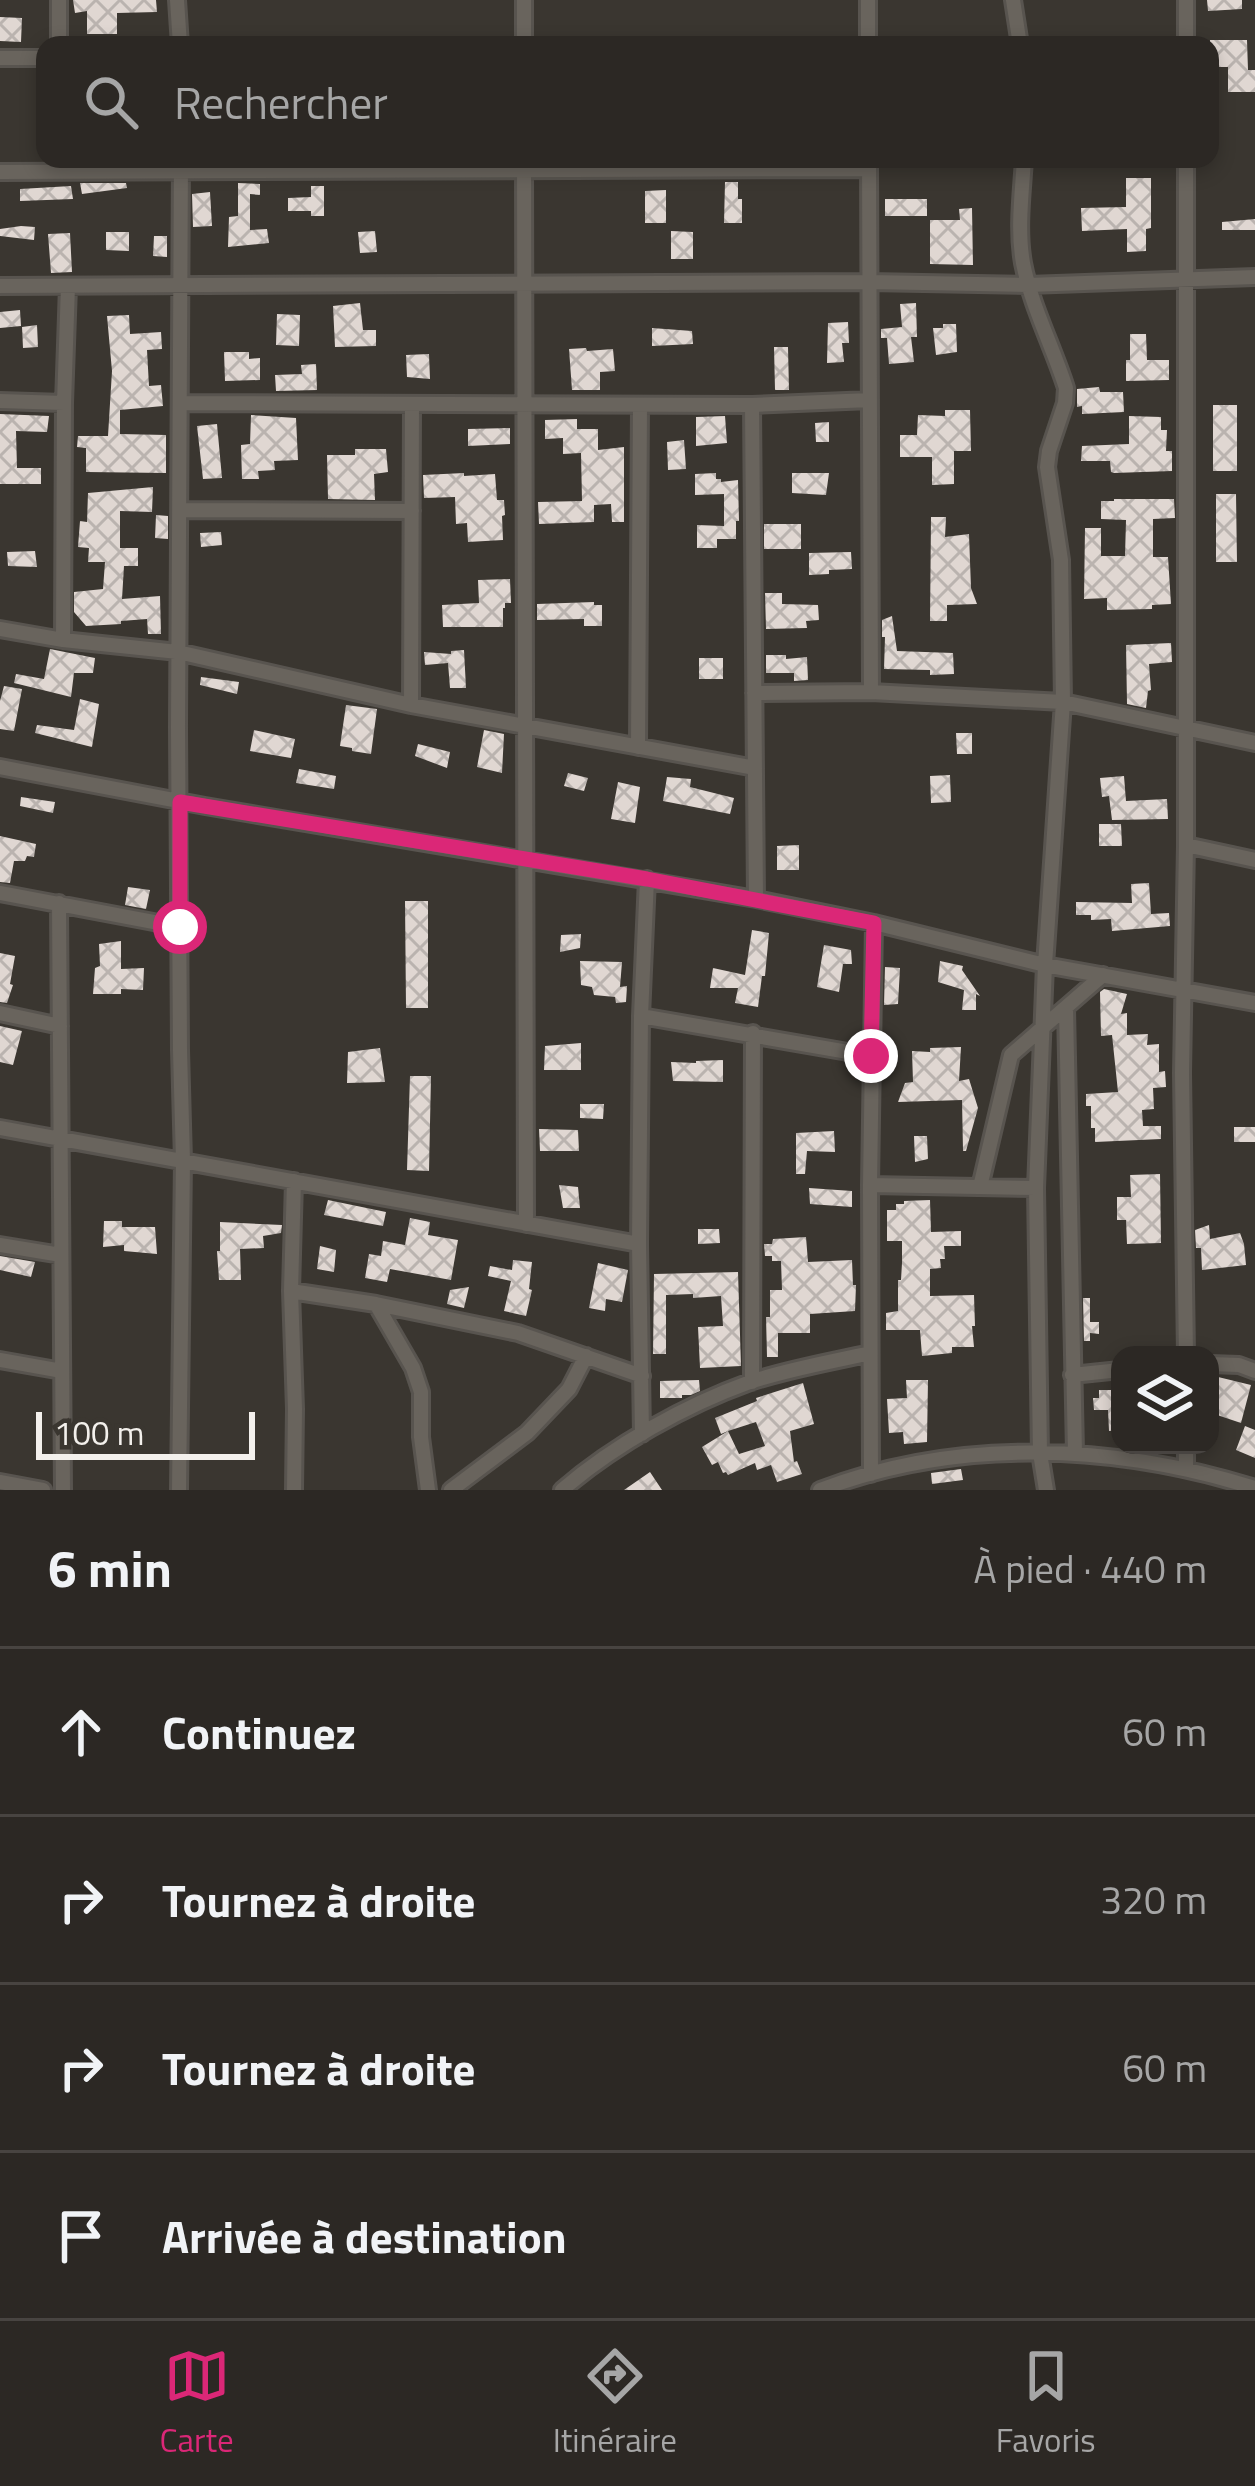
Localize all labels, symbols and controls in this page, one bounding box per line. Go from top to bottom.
search box [36,36,1219,168]
text: Rechercher [174,68,388,136]
icon: search [78,69,144,135]
route start [153,900,207,954]
route end [844,1029,898,1083]
map controls [1111,1346,1219,1454]
button: layers [1111,1346,1219,1454]
scale bar [36,1406,255,1459]
text: 100 m [54,1408,144,1458]
text: 6 min [48,1529,172,1607]
text: À pied · 440 m [973,1539,1207,1598]
text: Continuez [162,1698,356,1766]
icon: ahead [48,1699,114,1765]
text: 60 m [1122,1702,1207,1761]
text: Tournez à droite [162,1866,476,1934]
icon: right [48,1867,114,1933]
text: 320 m [1100,1870,1207,1929]
text: Tournez à droite [162,2034,476,2102]
icon: right [48,2035,114,2101]
text: 60 m [1122,2038,1207,2097]
text: Arrivée à destination [162,2202,567,2270]
icon: arrive [48,2203,114,2269]
tab: Carte [159,2343,234,2465]
tab: Itinéraire [553,2343,677,2465]
tab: Favoris [996,2343,1096,2465]

